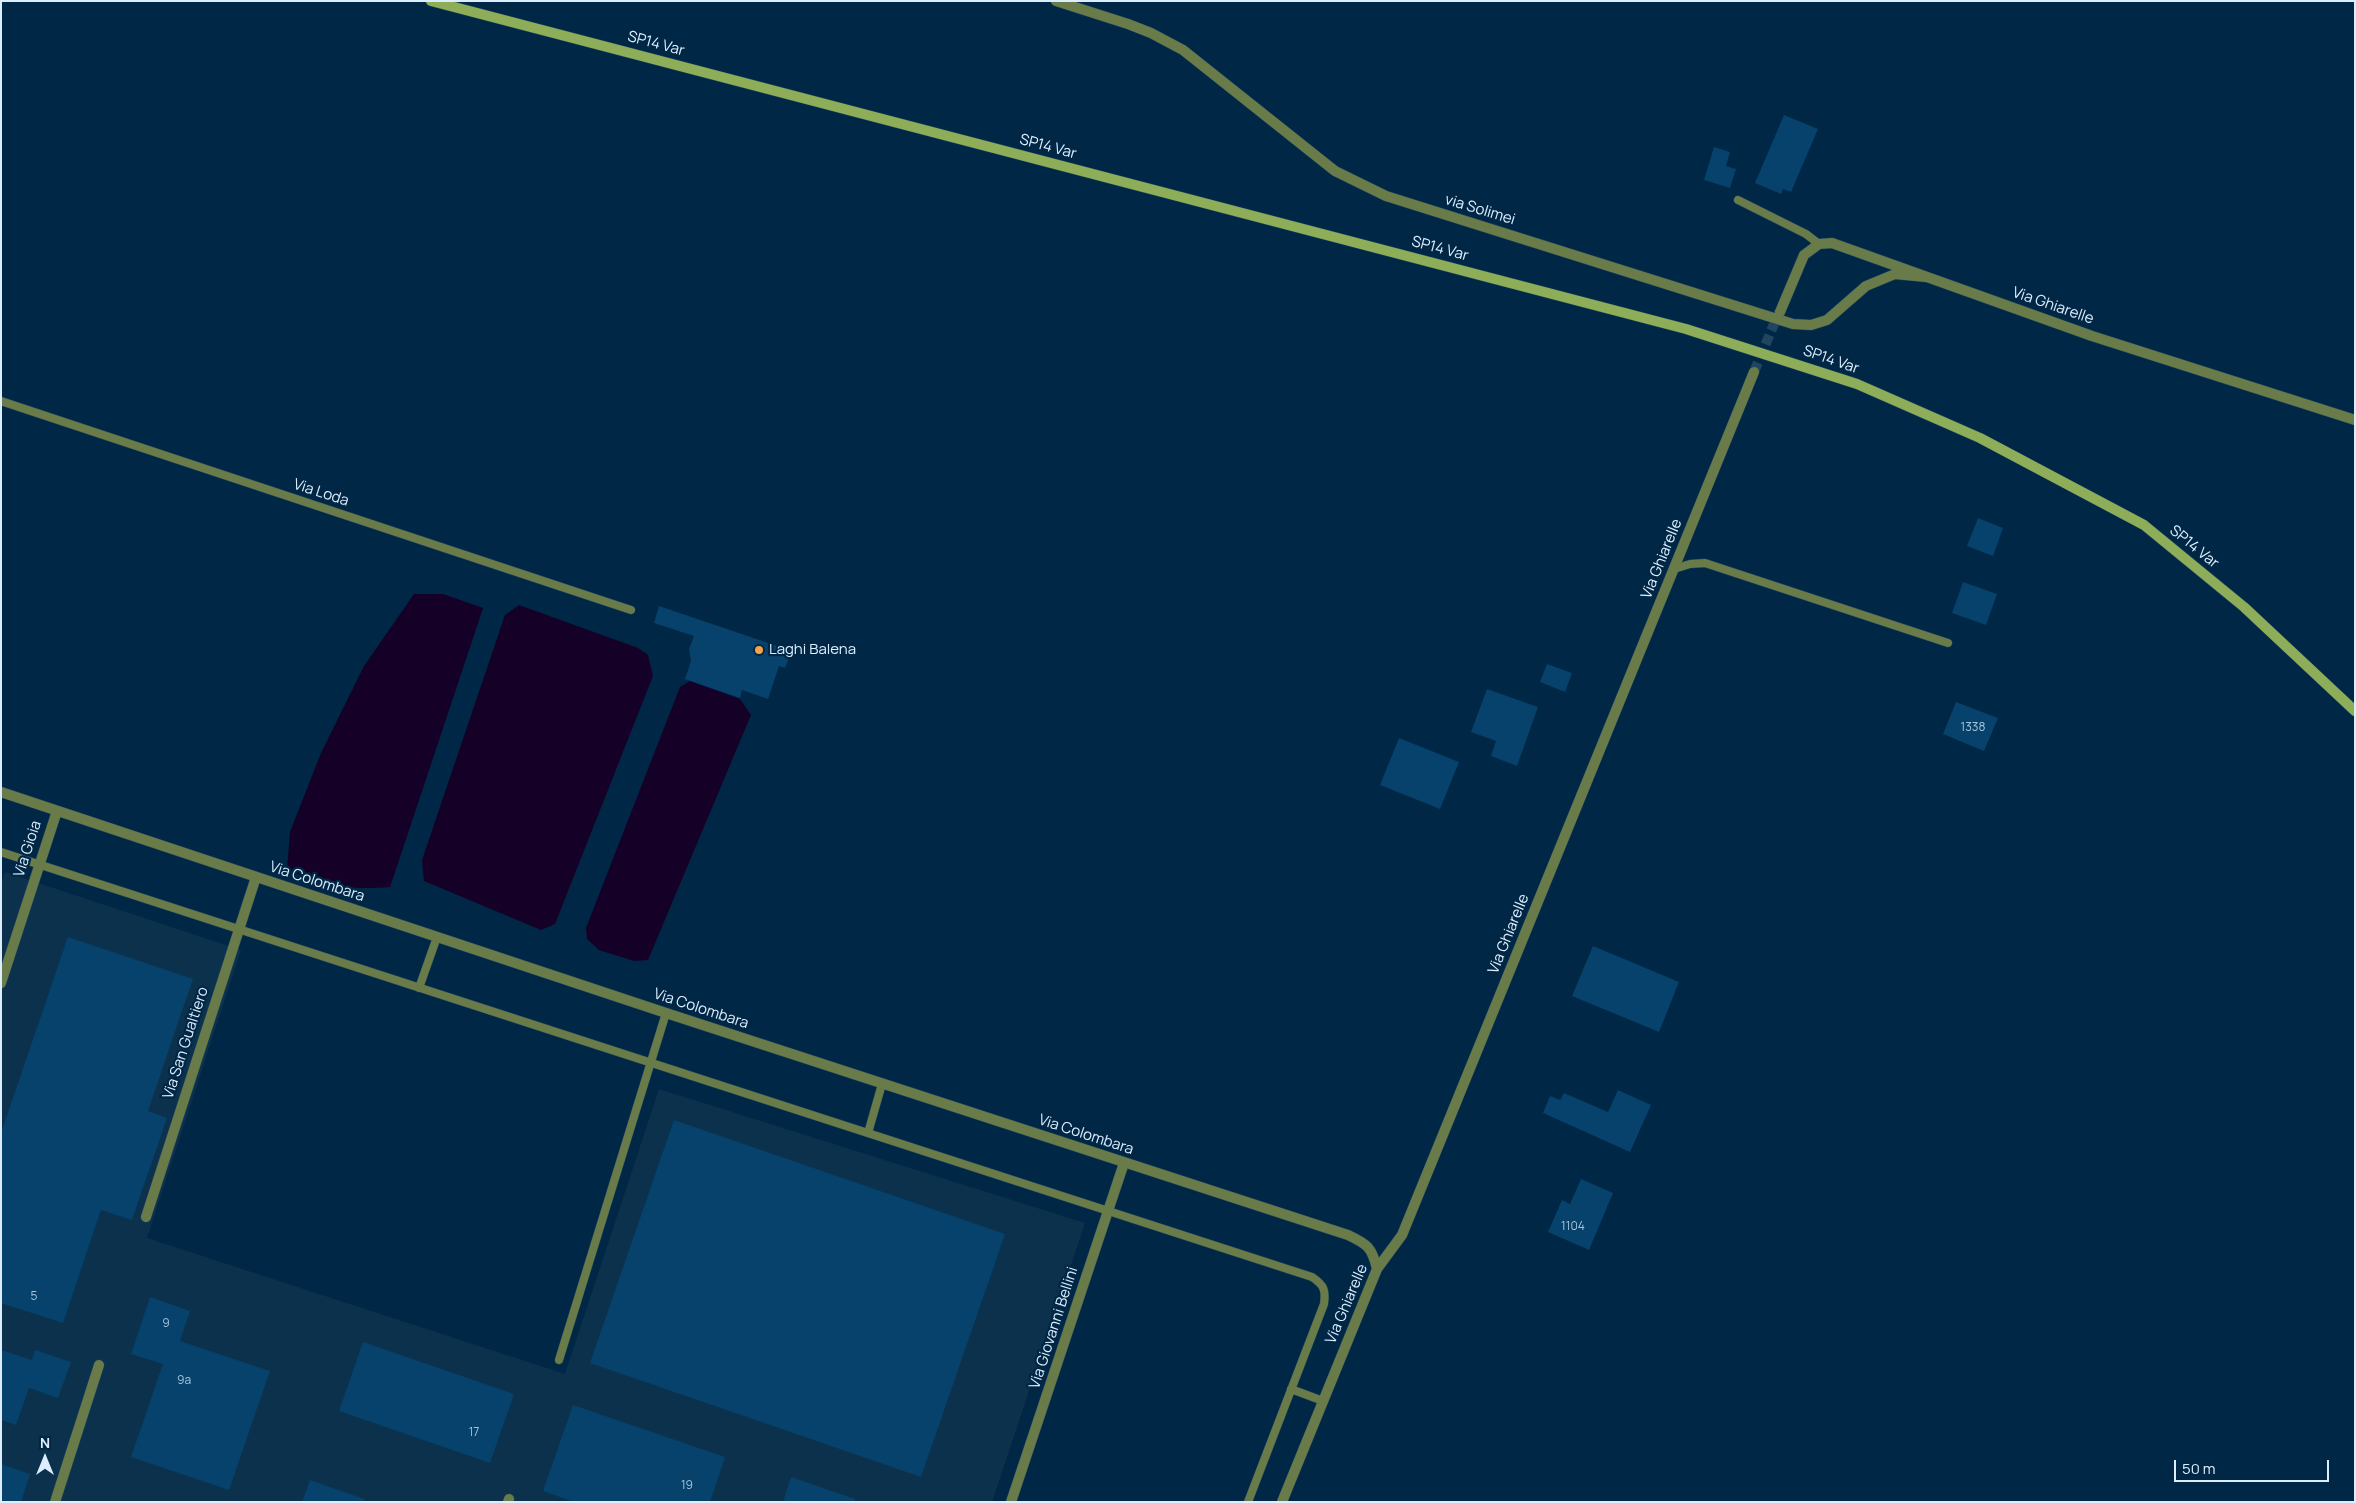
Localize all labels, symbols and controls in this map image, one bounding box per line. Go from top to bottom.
street label: SP14 Var [626,28,686,60]
street label: SP14 Var [1018,131,1078,163]
street label: via Solimei [1443,191,1517,229]
street label: SP14 Var [1410,233,1470,265]
street label: Via Ghiarelle [2010,284,2096,328]
street label: SP14 Var [1801,342,1861,378]
street label: Via Loda [291,476,351,510]
street label: Via Ghiarelle [1638,516,1686,602]
street label: SP14 Var [2166,522,2222,572]
place label: Laghi Balena [769,641,856,659]
marker: Laghi Balena [753,644,765,656]
house number: 1338 [1961,721,1985,735]
street label: Via Gioia [10,818,46,880]
street label: Via Colombara [267,858,367,906]
street label: Via Ghiarelle [1485,891,1533,977]
street label: Via San Gualtiero [159,985,213,1101]
street label: Via Colombara [651,985,751,1033]
street label: Via Colombara [1036,1111,1136,1159]
house number: 1104 [1561,1220,1585,1234]
street label: Via Ghiarelle [1322,1261,1372,1347]
street label: Via Giovanni Bellini [1026,1265,1082,1391]
house number: 5 [31,1290,37,1304]
house number: 9 [162,1317,170,1331]
house number: 9a [177,1374,191,1388]
house number: 17 [469,1426,479,1440]
north arrow [20,1433,70,1483]
text: N [40,1433,50,1452]
scale bar [2176,1450,2331,1482]
text: 50 m [2182,1458,2216,1479]
house number: 19 [681,1479,693,1493]

